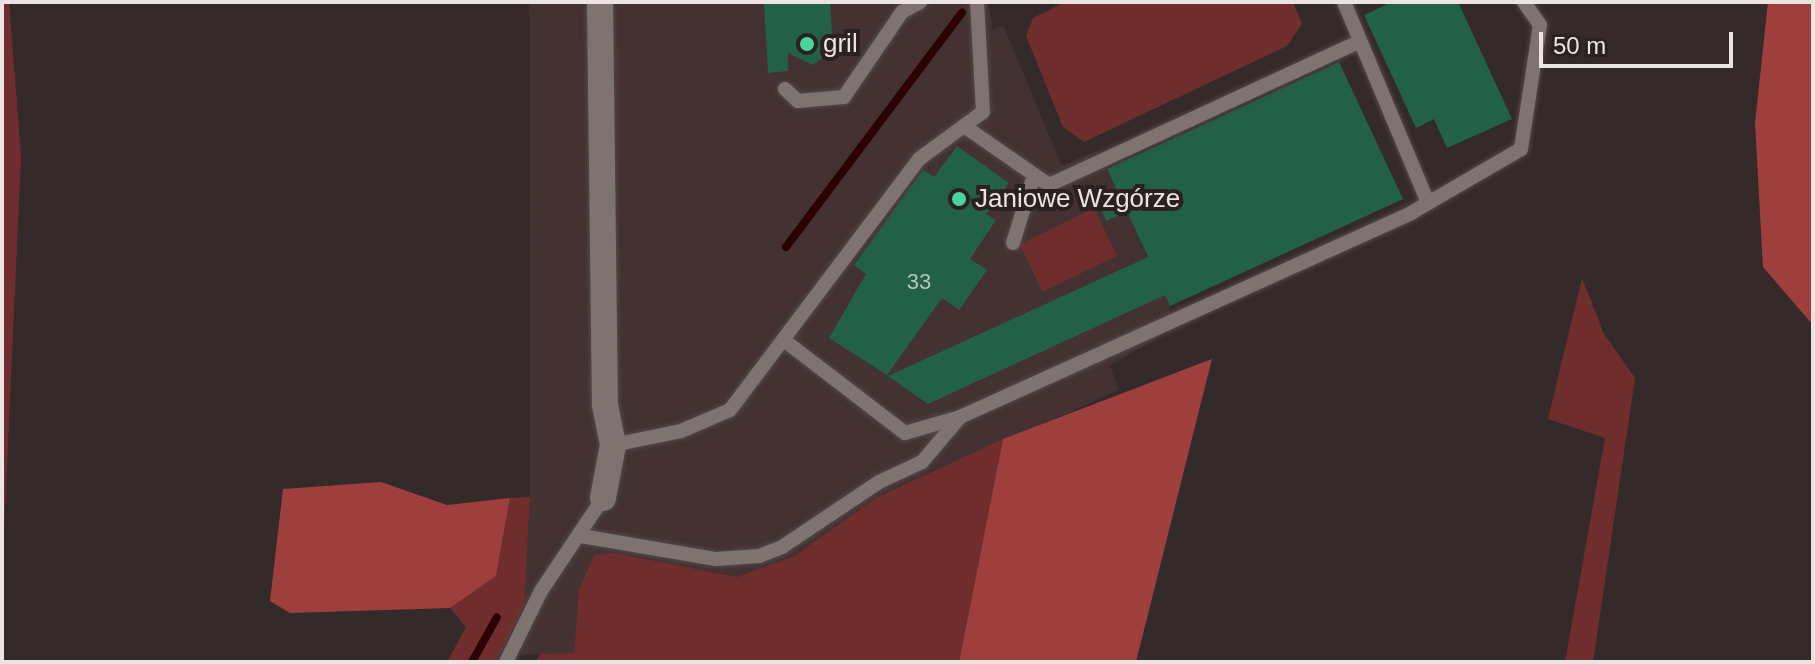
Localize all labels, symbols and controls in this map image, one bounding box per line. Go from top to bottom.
scale bar [1543,16,1737,66]
place label: gril [823,28,858,60]
text: 50 m [1553,32,1606,59]
marker: gril [798,35,816,53]
place label: Janiowe Wzgórze [975,183,1180,215]
marker: Janiowe Wzgórze [950,190,968,208]
house number: 33 [907,269,931,295]

